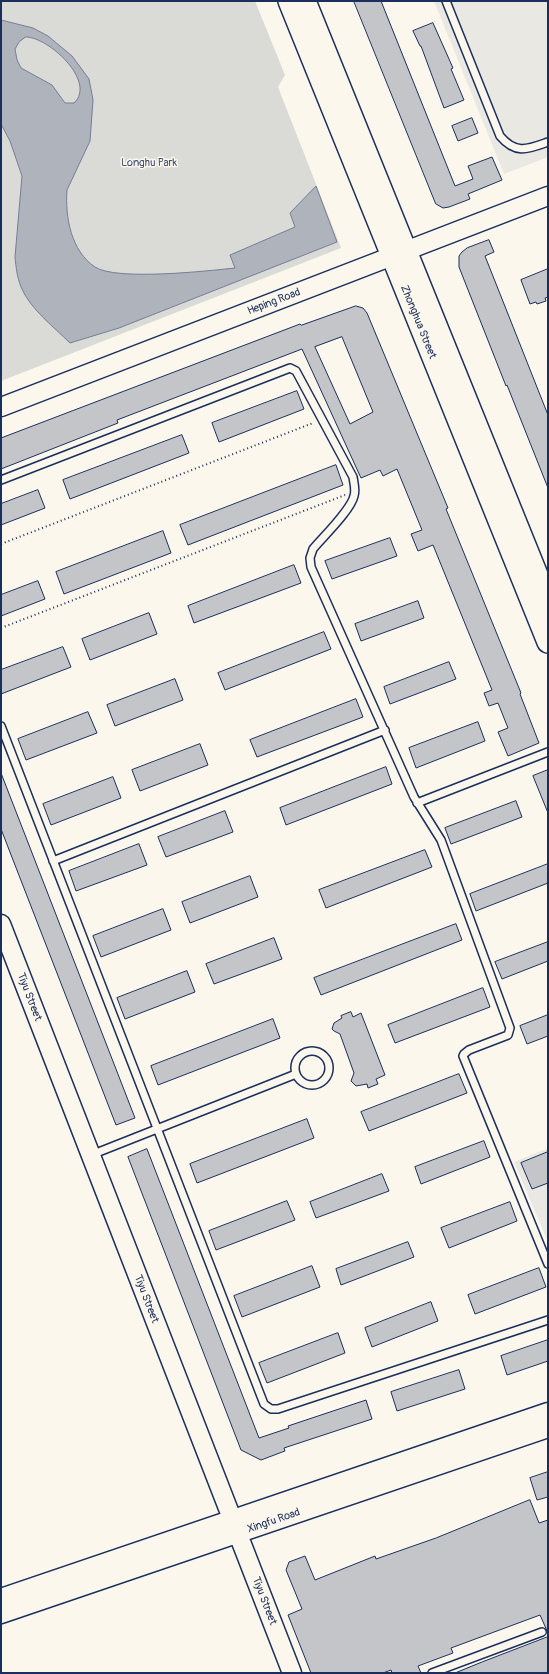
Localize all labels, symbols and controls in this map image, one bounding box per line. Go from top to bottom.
park label: Longhu Park [121,156,177,170]
street label: Zhonghua Street [397,283,439,361]
street label: Heping Road [246,286,302,318]
street label: Tiyu Street [14,971,44,1023]
street label: Tiyu Street [131,1273,161,1325]
street label: Xingfu Road [246,1506,302,1536]
street label: Tiyu Street [249,1575,279,1627]

